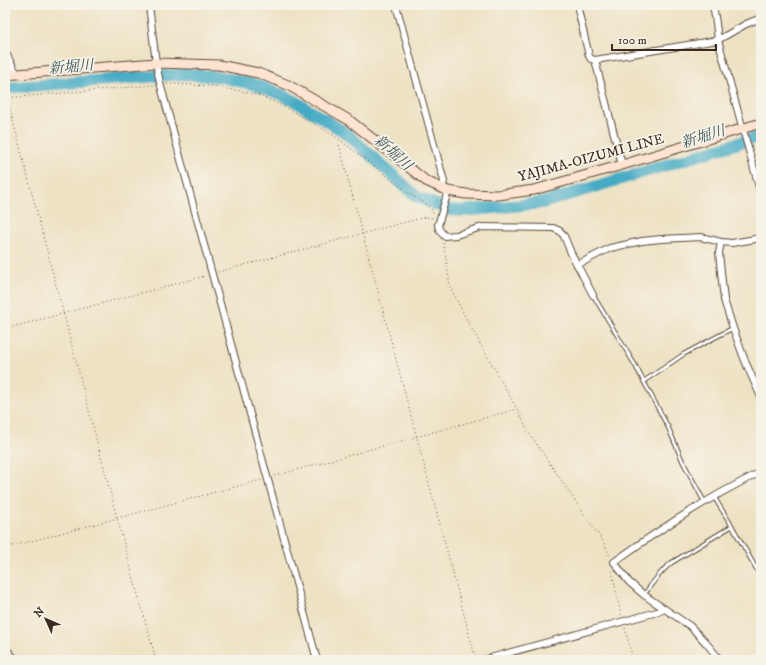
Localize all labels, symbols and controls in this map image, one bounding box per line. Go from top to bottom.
scale bar [612,26,716,52]
text: 100 m [618,33,647,48]
water label: 新堀川 [48,55,96,78]
water label: 新堀川 [679,121,729,153]
street label: YAJIMA-OIZUMI LINE [516,130,666,186]
water label: 新堀川 [370,131,418,176]
north arrow [26,599,66,639]
text: N [31,604,48,621]

